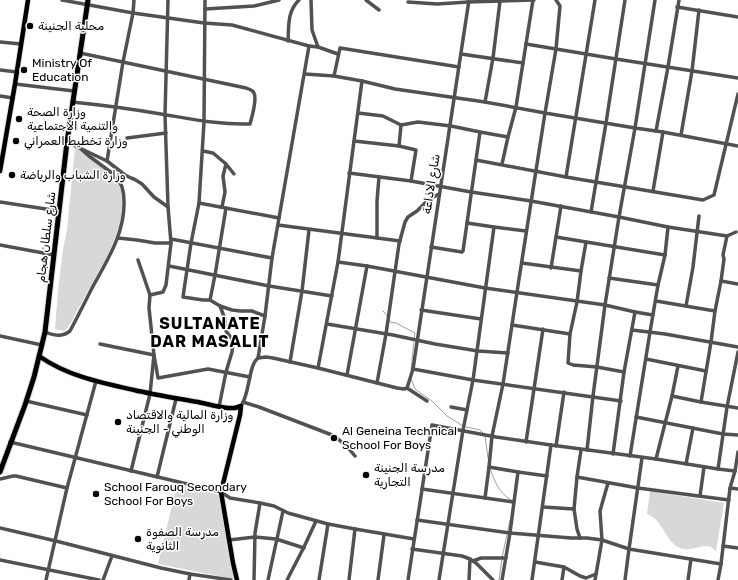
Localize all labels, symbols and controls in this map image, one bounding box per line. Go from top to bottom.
place label: محلية الجنينة [38,19,104,33]
marker: محلية الجنينة [25,21,35,31]
place label: Ministry Of Education [32,56,92,84]
marker: Ministry Of Education [19,65,29,75]
place label: وزارة الصحة والتنمية الاجتماعية [27,105,118,134]
marker: وزارة الصحة والتنمية الاجتماعية [14,114,24,124]
place label: وزارة تخطيط العمراني [24,134,128,150]
marker: وزارة تخطيط العمراني [11,136,21,146]
street label: شارع الاذاعة [419,153,445,215]
place label: وزارة الشباب والرياضة [20,168,126,183]
marker: وزارة الشباب والرياضة [7,170,17,180]
street label: شارع سلطان هجام [33,191,61,283]
district label: SULTANATE DAR MASALIT [150,314,270,351]
place label: وزارة المالية والاقتصاد الوطني - الجنينة [126,408,233,438]
marker: وزارة المالية والاقتصاد الوطني - الجنينة [113,417,123,427]
place label: Al Geneina Technical School For Boys [342,424,457,452]
marker: Al Geneina Technical School For Boys [329,433,339,443]
place label: مدرسة الجنينة التجارية [374,461,445,490]
marker: مدرسة الجنينة التجارية [361,470,371,480]
place label: School Farouq Secondary School For Boys [104,480,247,508]
marker: School Farouq Secondary School For Boys [91,489,101,499]
place label: مدرسة الصفوة الثانوية [146,525,219,554]
marker: مدرسة الصفوة الثانوية [133,534,143,544]

